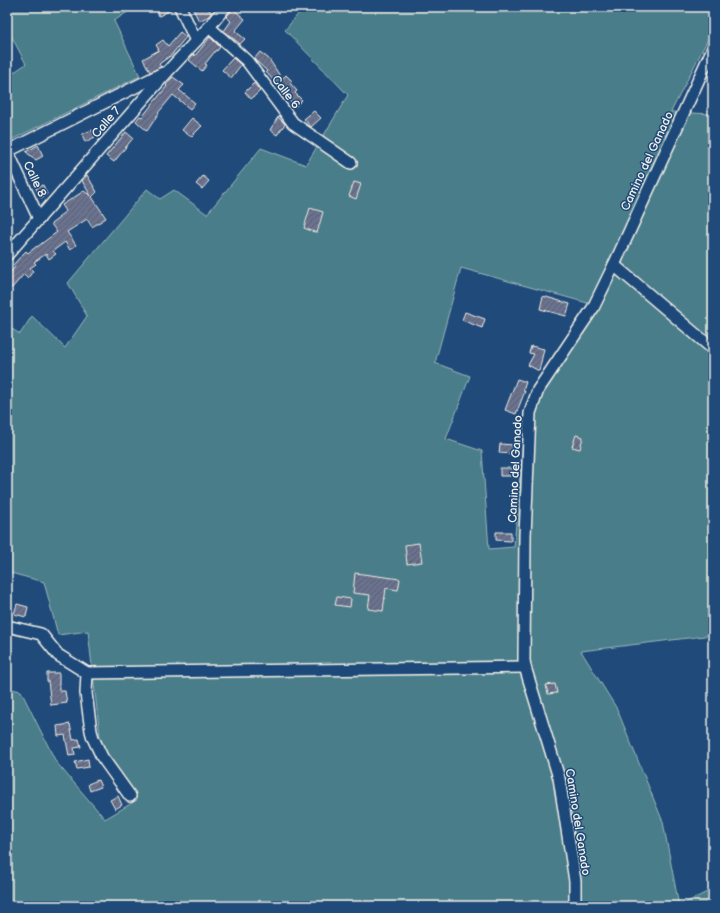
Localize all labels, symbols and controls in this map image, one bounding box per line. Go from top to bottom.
street label: Calle 6 [268,73,303,112]
street label: Calle 7 [89,104,124,141]
street label: Camino del Ganado [618,109,677,213]
street label: Calle 8 [20,159,49,200]
street label: Camino del Ganado [505,415,526,523]
street label: Camino del Ganado [562,768,593,877]

